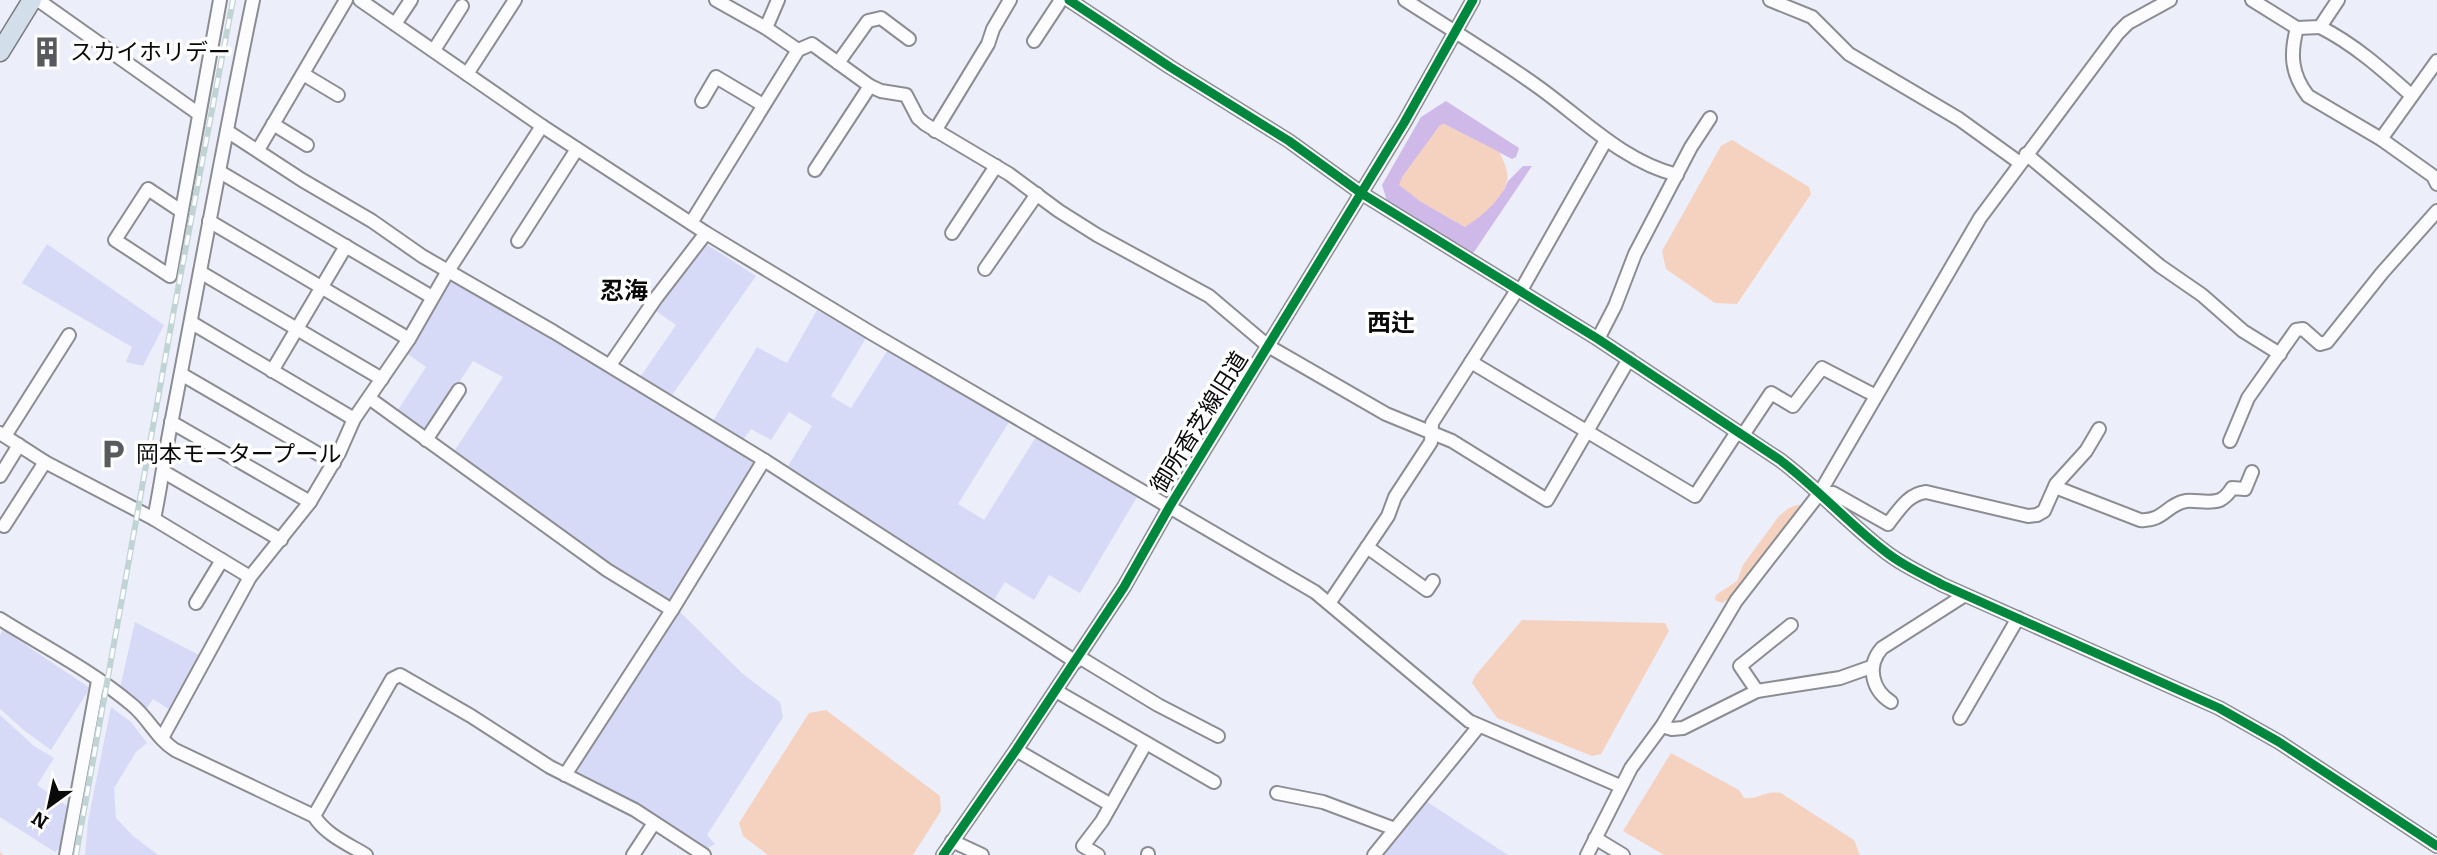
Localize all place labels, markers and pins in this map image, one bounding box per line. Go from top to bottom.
building icon: スカイホリデー [30,35,64,69]
place label: スカイホリデー [70,38,231,66]
parking icon: 岡本モータープール [96,437,130,471]
place label: 岡本モータープール [136,440,342,468]

